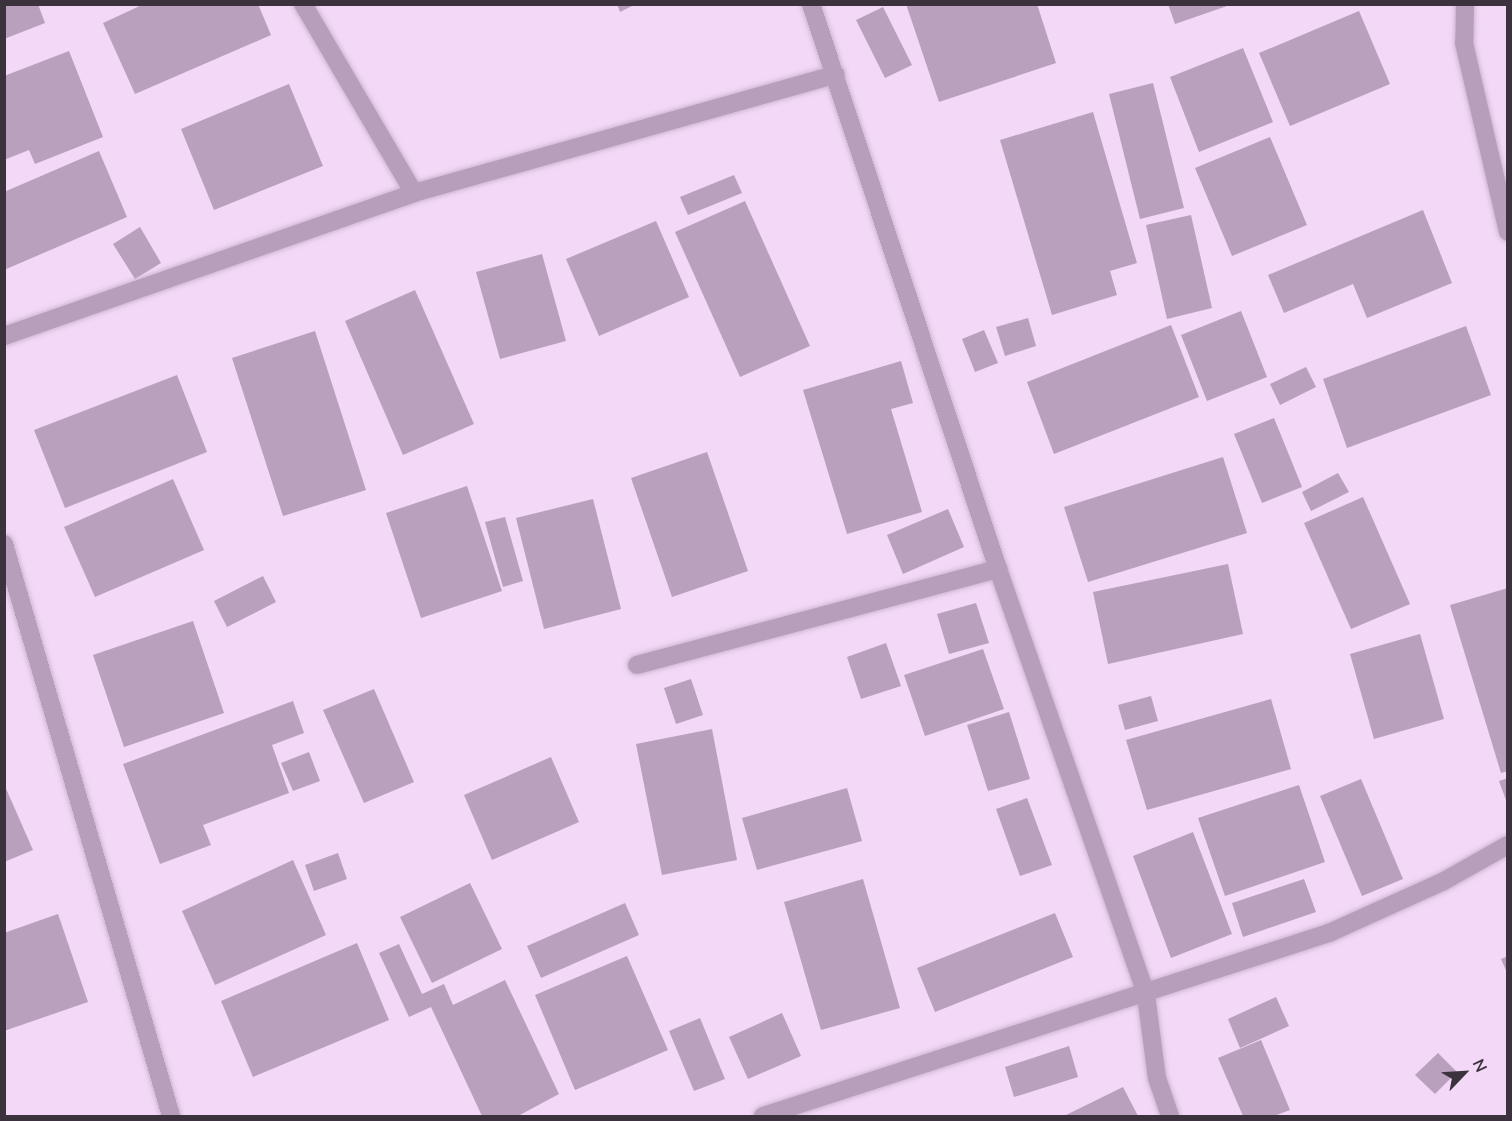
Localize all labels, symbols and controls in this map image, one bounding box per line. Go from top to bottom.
north arrow [1434,1043,1494,1103]
text: N [1469,1056,1492,1075]

